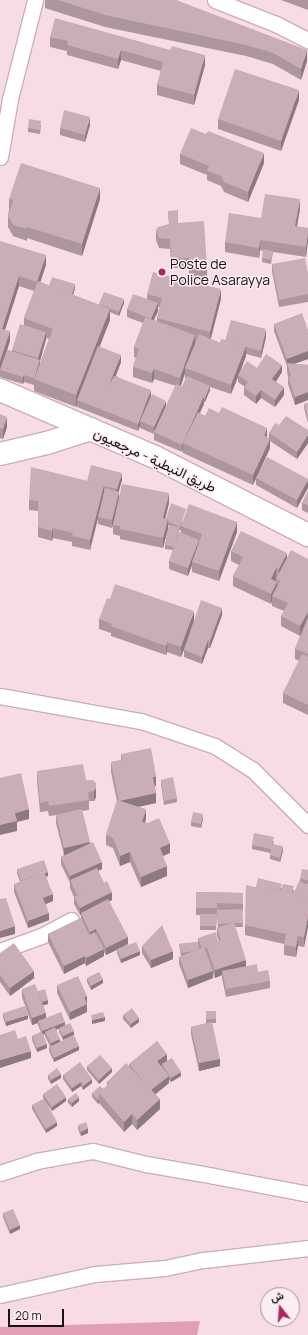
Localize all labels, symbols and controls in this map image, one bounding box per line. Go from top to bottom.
place label: Poste de Police Asarayya [170,256,270,288]
marker: Poste de Police Asarayya [157,267,167,277]
street label: طريق النبطية - مرجعيون [91,424,219,496]
north arrow [260,1287,300,1327]
text: ش [268,1287,285,1305]
scale bar [10,1301,66,1327]
text: 20 m [15,1307,42,1324]

